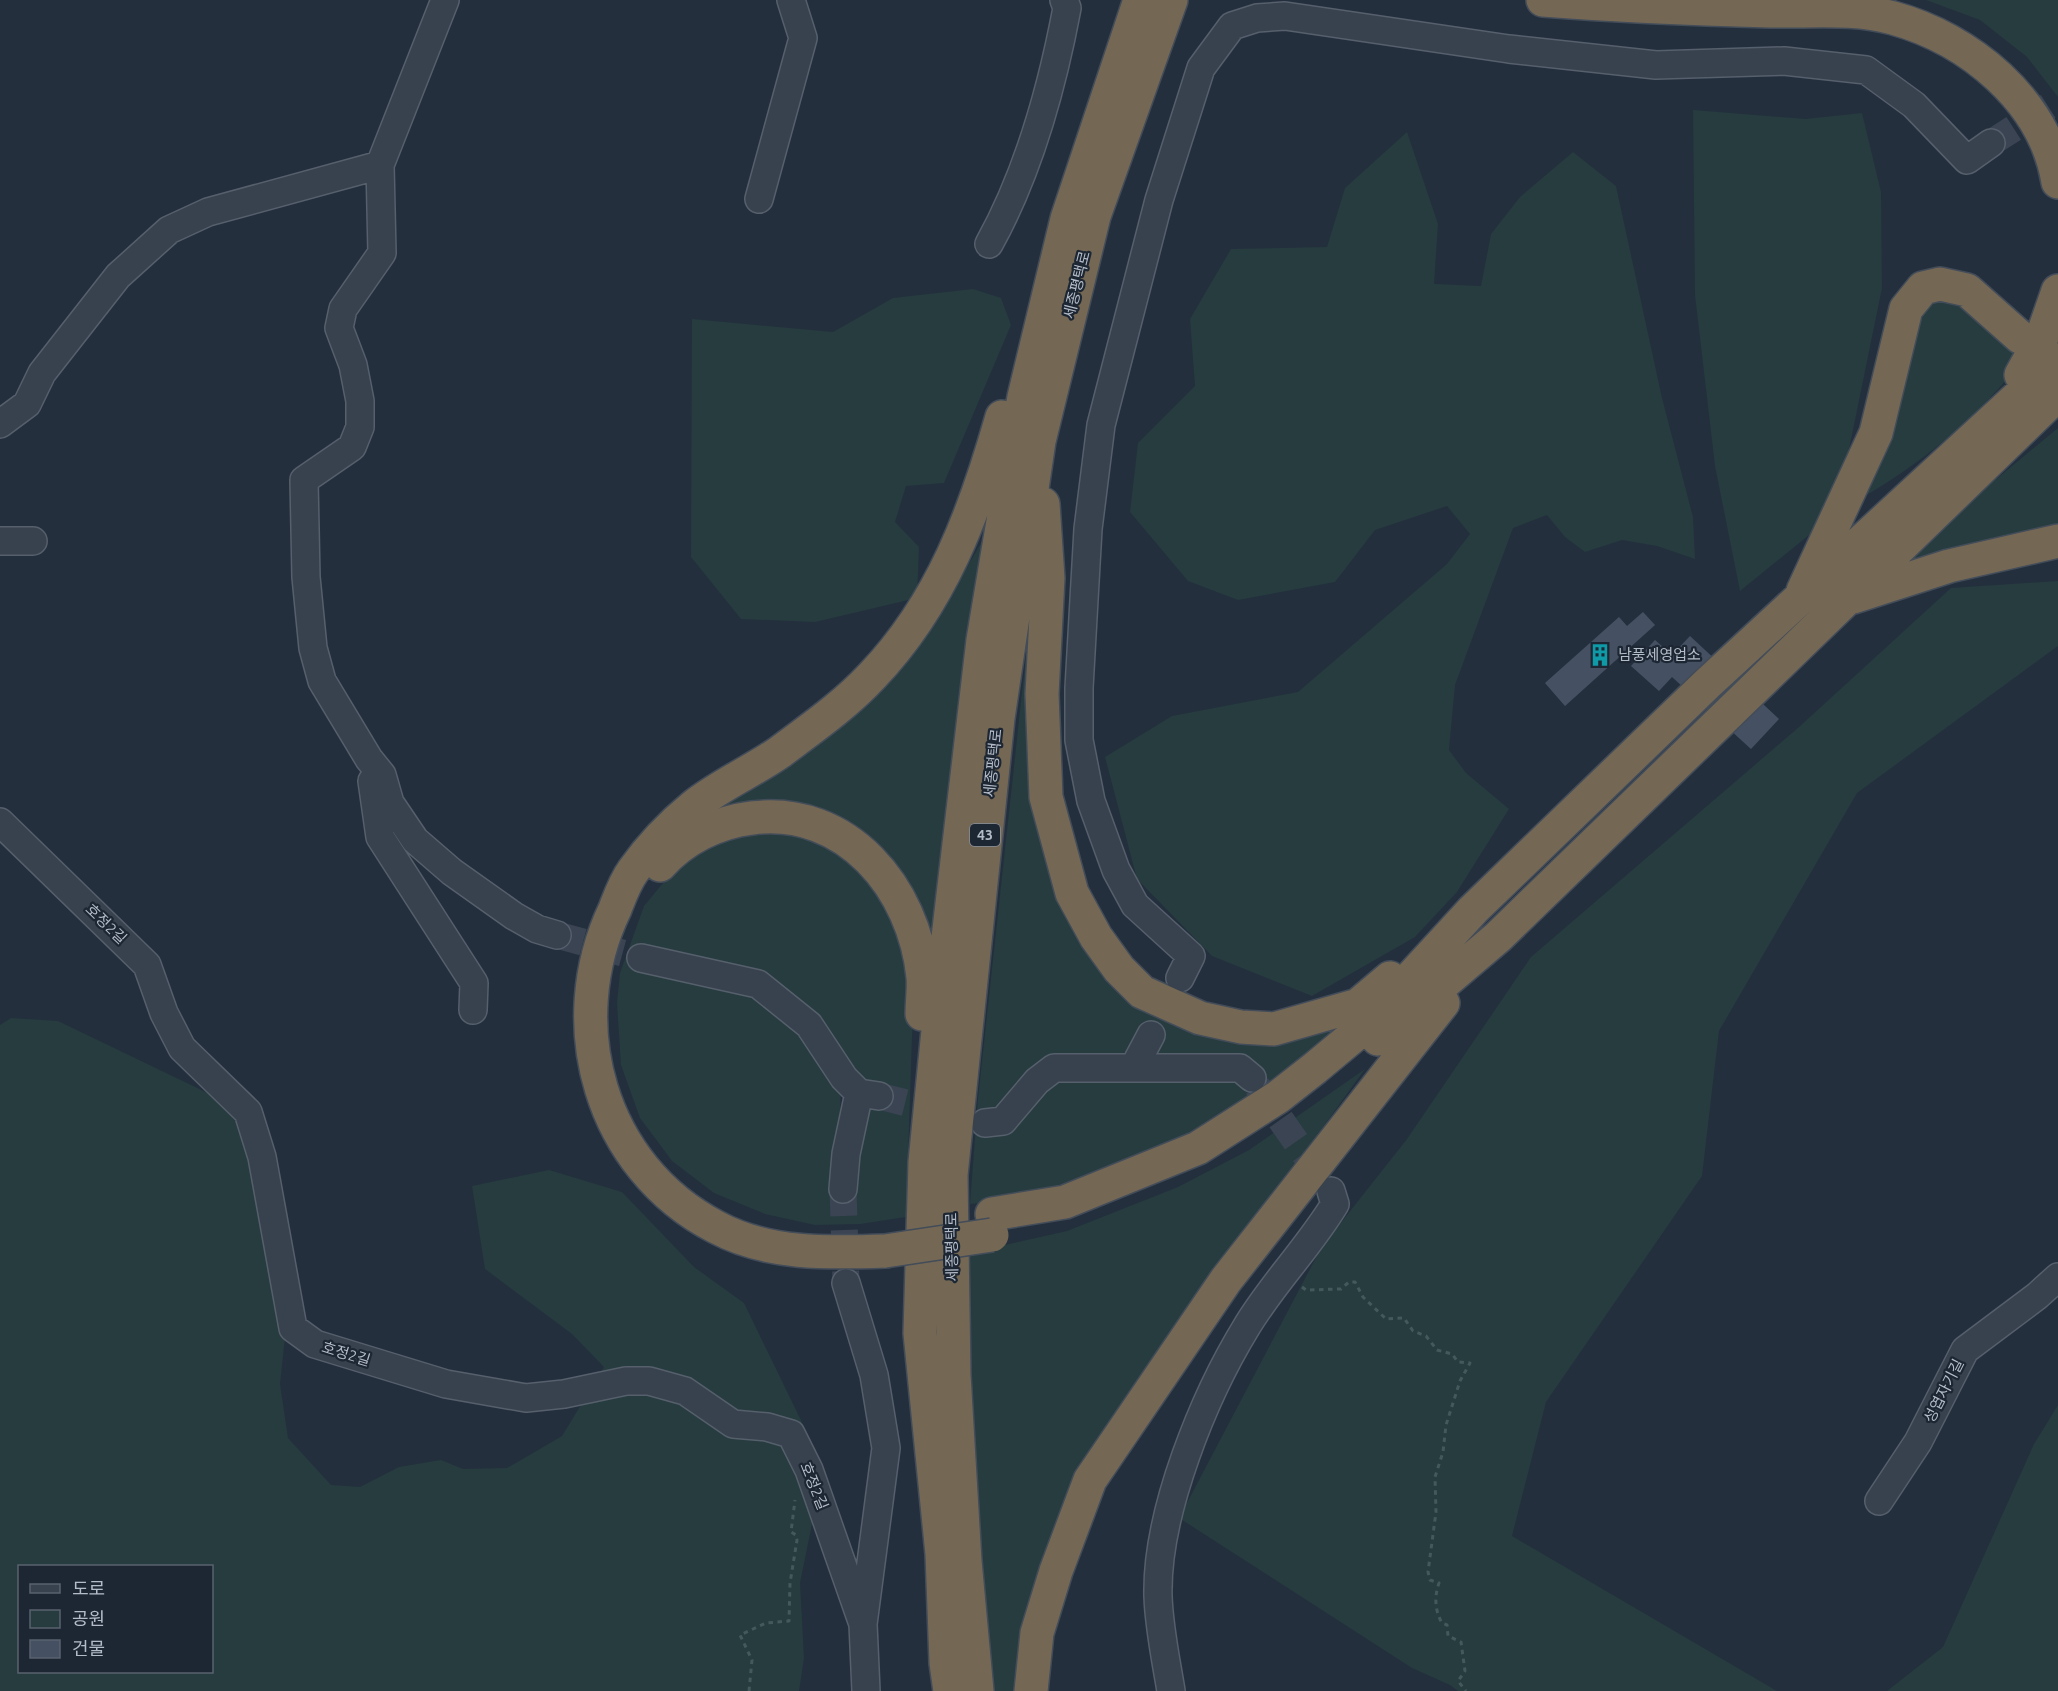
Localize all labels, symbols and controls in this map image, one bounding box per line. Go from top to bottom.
street label: 세종평택로 [1060,249,1093,320]
building icon: 남풍세영업소 [1587,642,1613,668]
place label: 남풍세영업소 [1618,646,1701,663]
street label: 세종평택로 [980,728,1005,798]
road number: 43 [970,824,1000,846]
street label: 호정2길 [83,900,130,947]
street label: 세종평택로 [942,1212,961,1282]
street label: 호정2길 [320,1338,372,1369]
street label: 성엽자기길 [1920,1356,1967,1425]
street label: 호정2길 [797,1460,832,1512]
legend [18,1565,213,1673]
text: 도로 [72,1578,105,1598]
text: 공원 [72,1608,105,1628]
text: 건물 [72,1638,105,1658]

